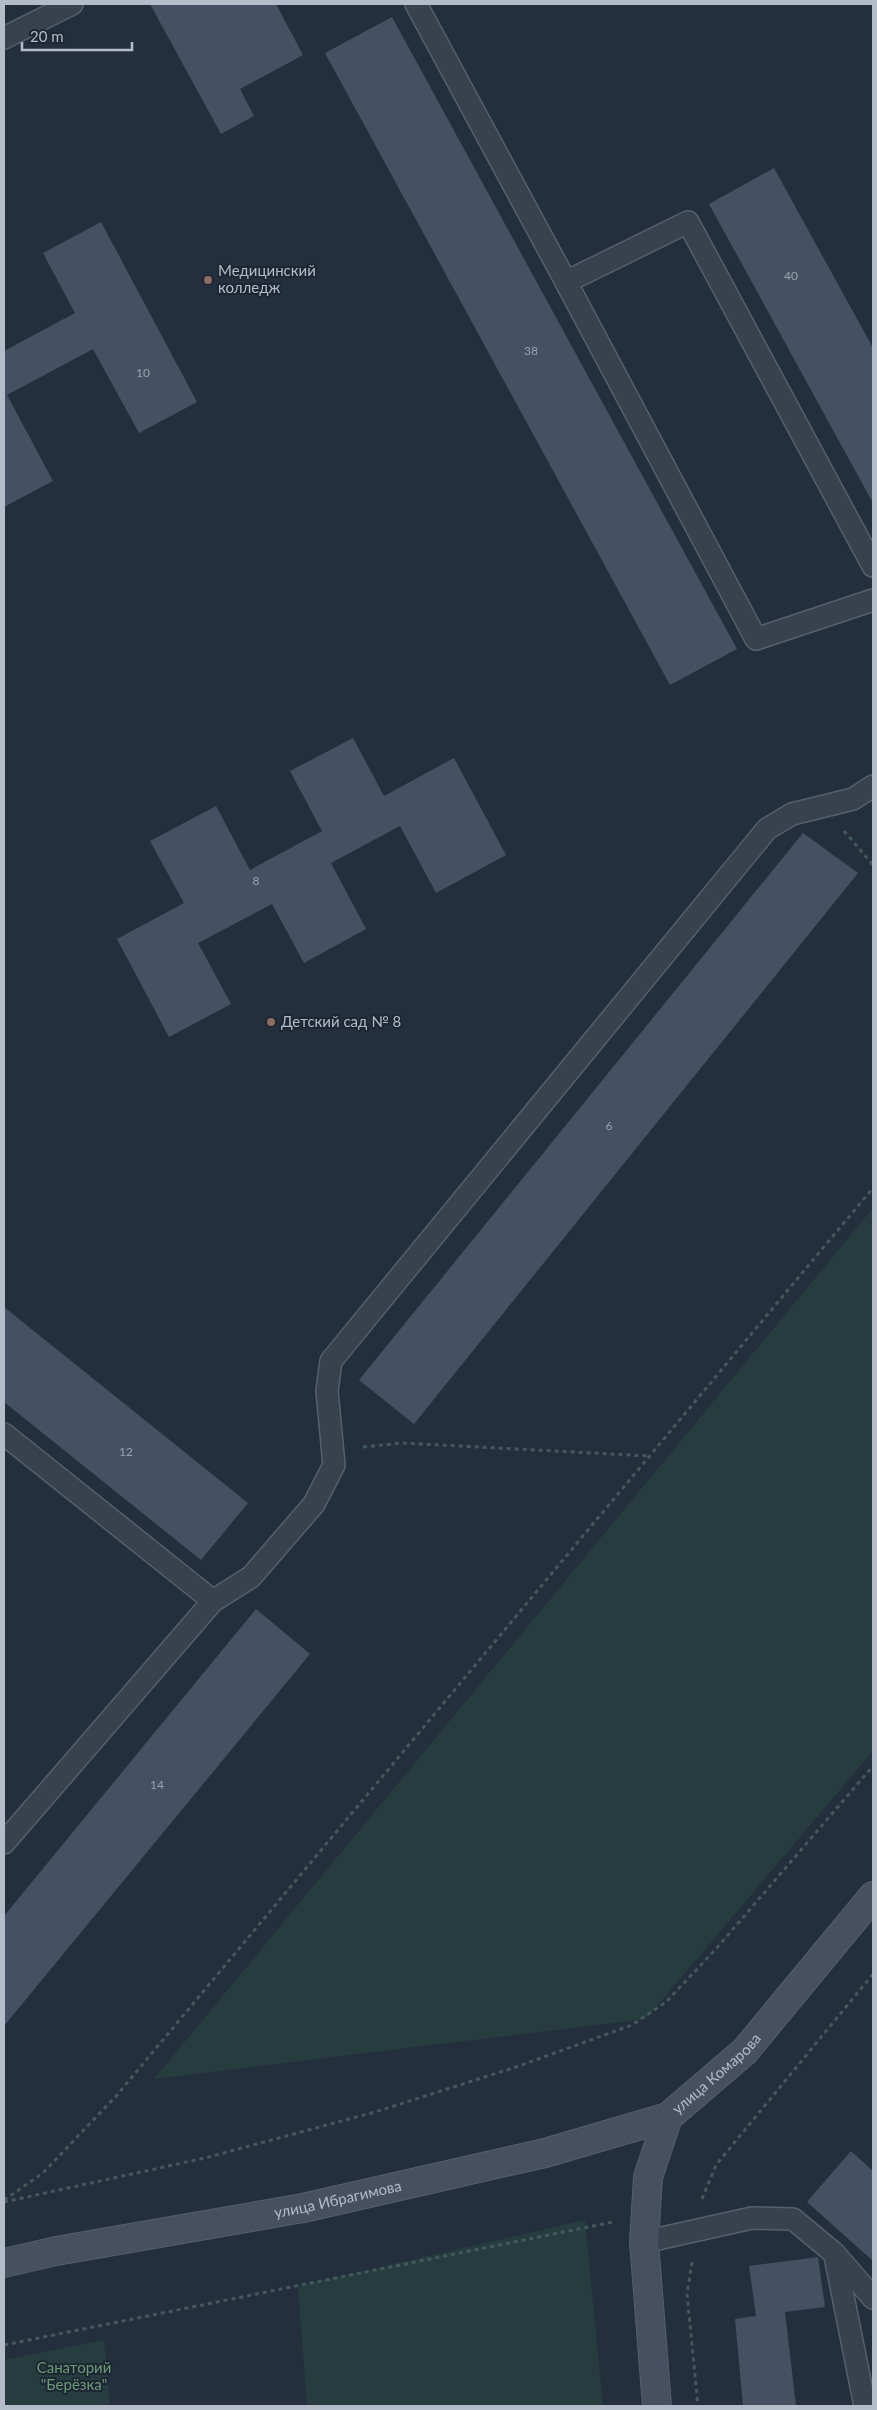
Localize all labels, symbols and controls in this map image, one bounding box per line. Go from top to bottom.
scale bar [22,20,132,52]
text: 20 m [30,27,64,45]
place label: Медицинский колледж [218,261,316,296]
house number: 40 [784,268,798,283]
marker: Медицинский колледж [202,274,214,286]
house number: 38 [524,343,538,358]
house number: 10 [136,365,150,380]
house number: 8 [253,873,260,888]
place label: Детский сад № 8 [281,1012,401,1030]
marker: Детский сад № 8 [265,1016,277,1028]
house number: 6 [606,1118,613,1133]
house number: 12 [119,1444,133,1459]
house number: 14 [150,1777,164,1792]
street label: улица Комарова [668,2029,764,2117]
street label: улица Ибрагимова [273,2176,403,2221]
park label: Санаторий "Берёзка" [37,2358,111,2393]

